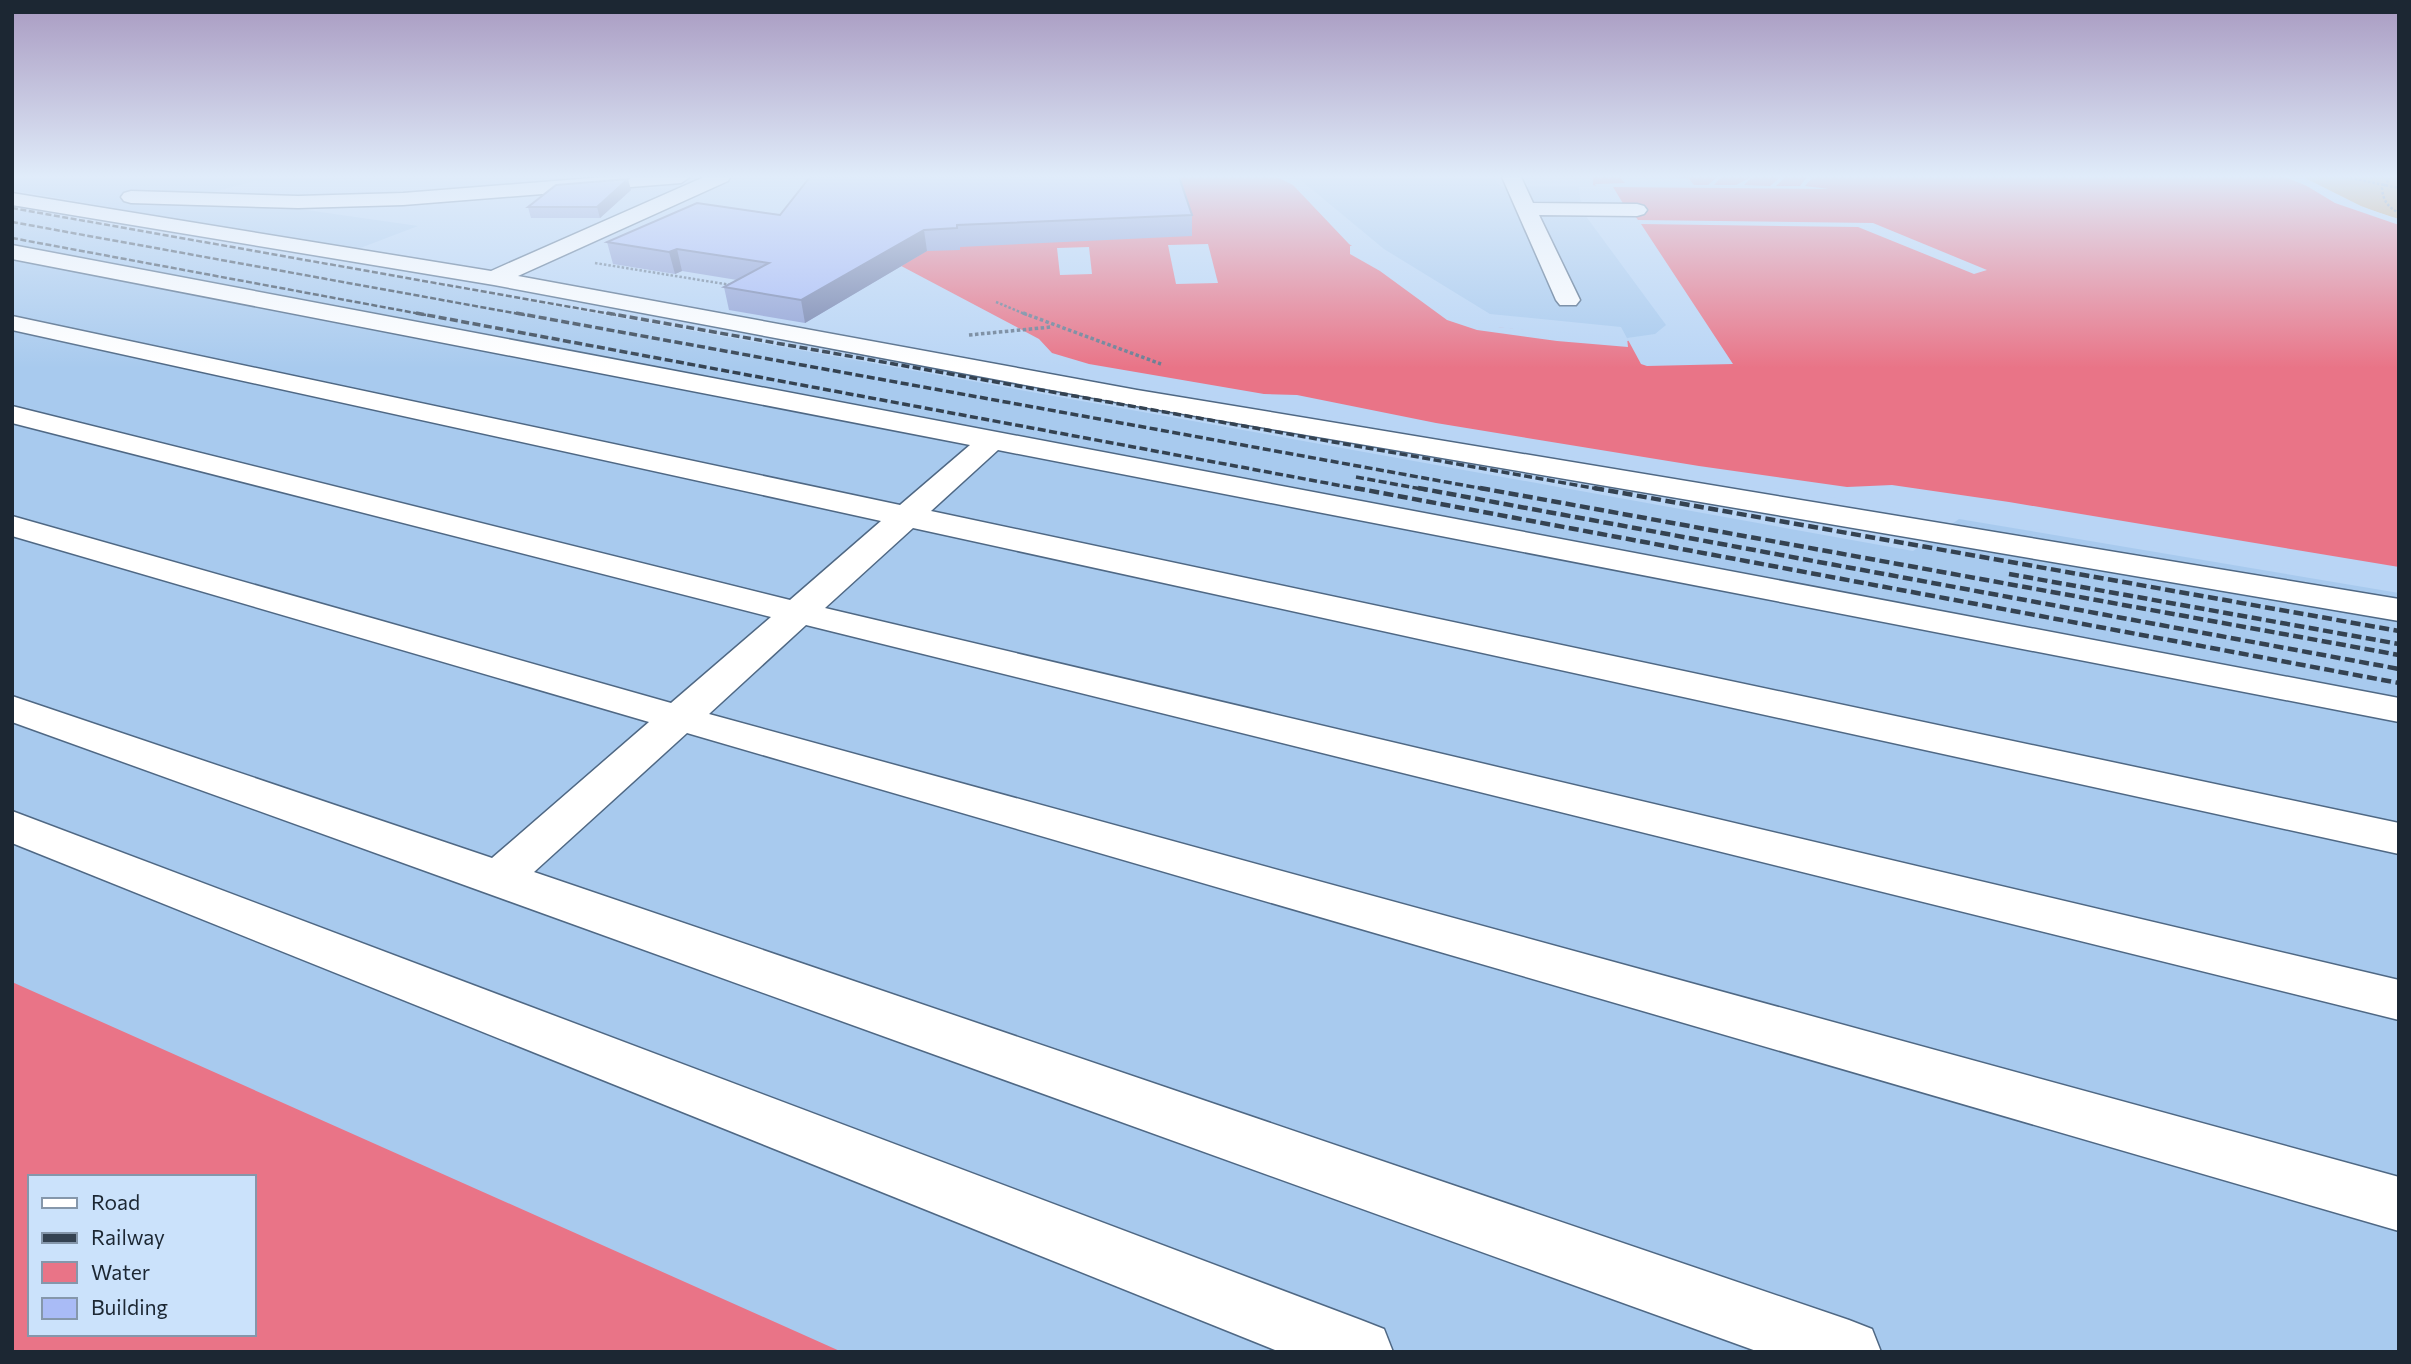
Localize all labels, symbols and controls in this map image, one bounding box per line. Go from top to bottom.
legend [28,1175,256,1336]
text: Road [91,1189,140,1214]
text: Railway [91,1224,165,1249]
text: Water [91,1259,150,1284]
text: Building [91,1294,168,1319]

